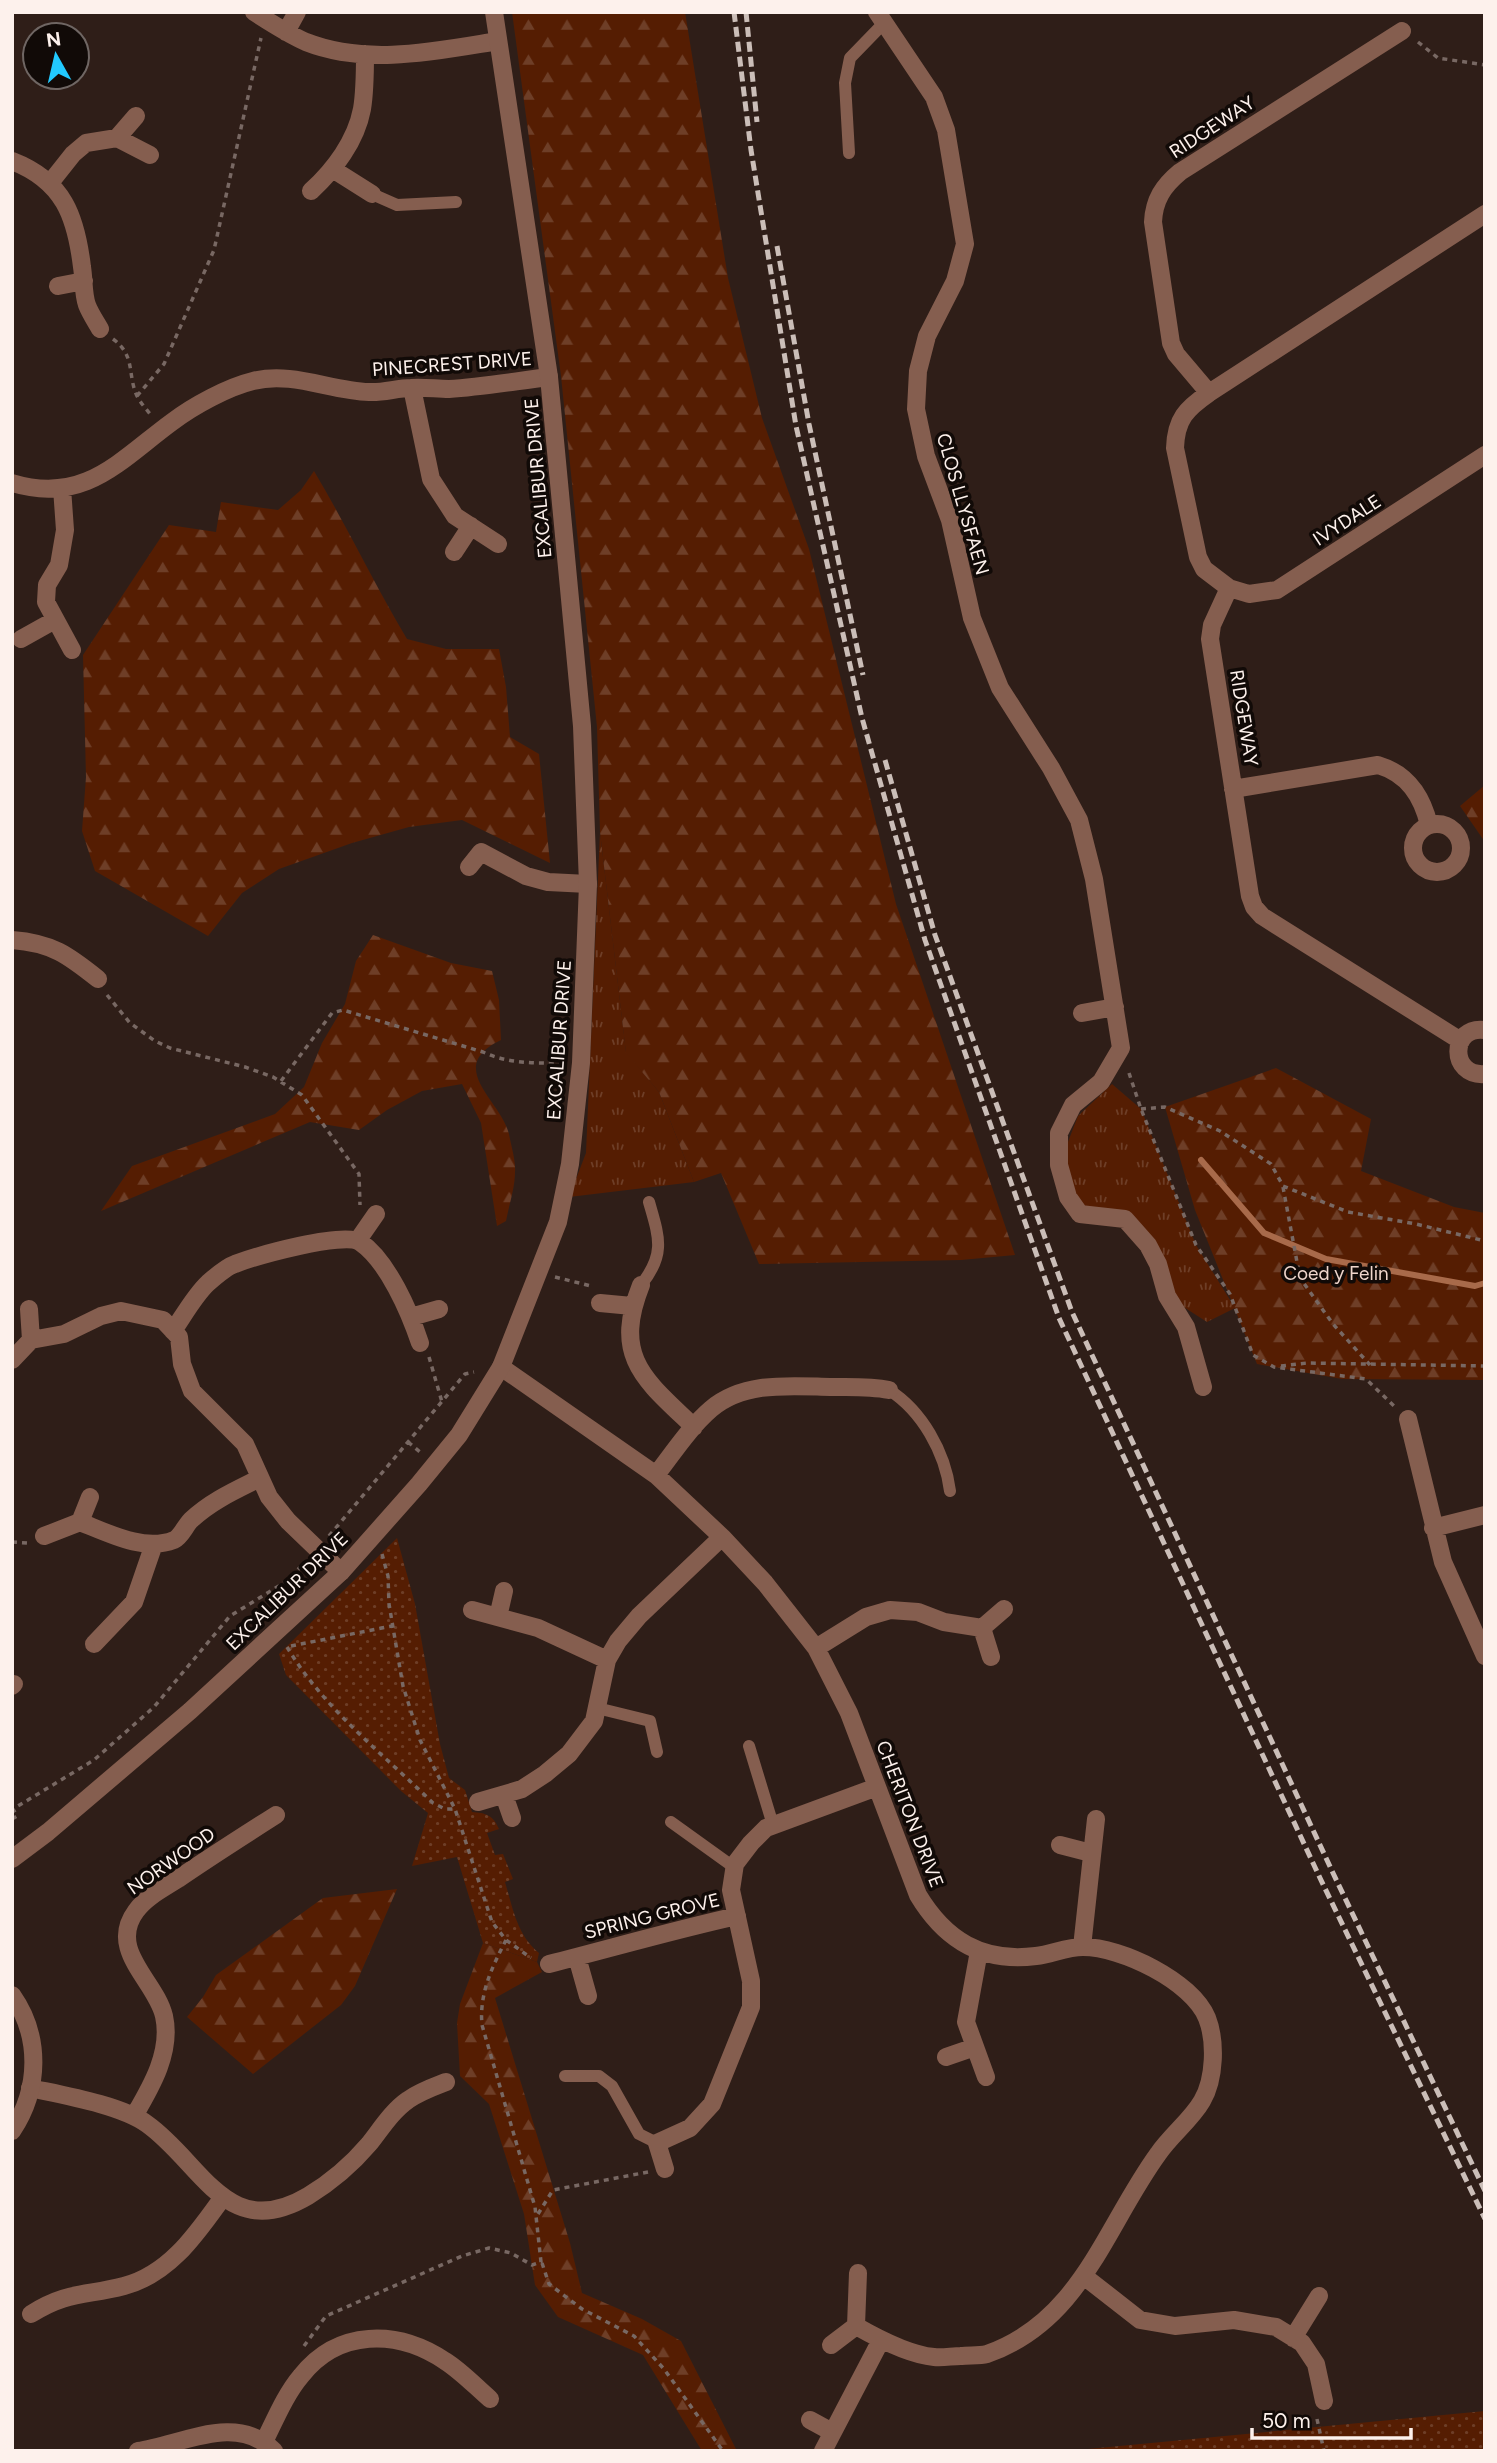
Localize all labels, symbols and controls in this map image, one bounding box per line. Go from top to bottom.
north arrow [21,21,91,91]
text: N [45,27,63,52]
street label: RIDGEWAY [1165,91,1260,163]
street label: PINECREST DRIVE [371,347,533,381]
street label: EXCALIBUR DRIVE [520,397,556,559]
street label: CLOS LLYSFAEN [932,431,994,577]
street label: IVYDALE [1309,489,1385,551]
street label: RIDGEWAY [1225,668,1263,768]
street label: EXCALIBUR DRIVE [542,959,576,1121]
park label: Coed y Felin [1283,1262,1389,1285]
street label: EXCALIBUR DRIVE [221,1527,353,1655]
street label: CHERITON DRIVE [871,1737,949,1891]
street label: NORWOOD [123,1822,219,1900]
street label: SPRING GROVE [582,1888,722,1944]
scale bar [1252,2396,1411,2440]
text: 50 m [1262,2408,1311,2433]

